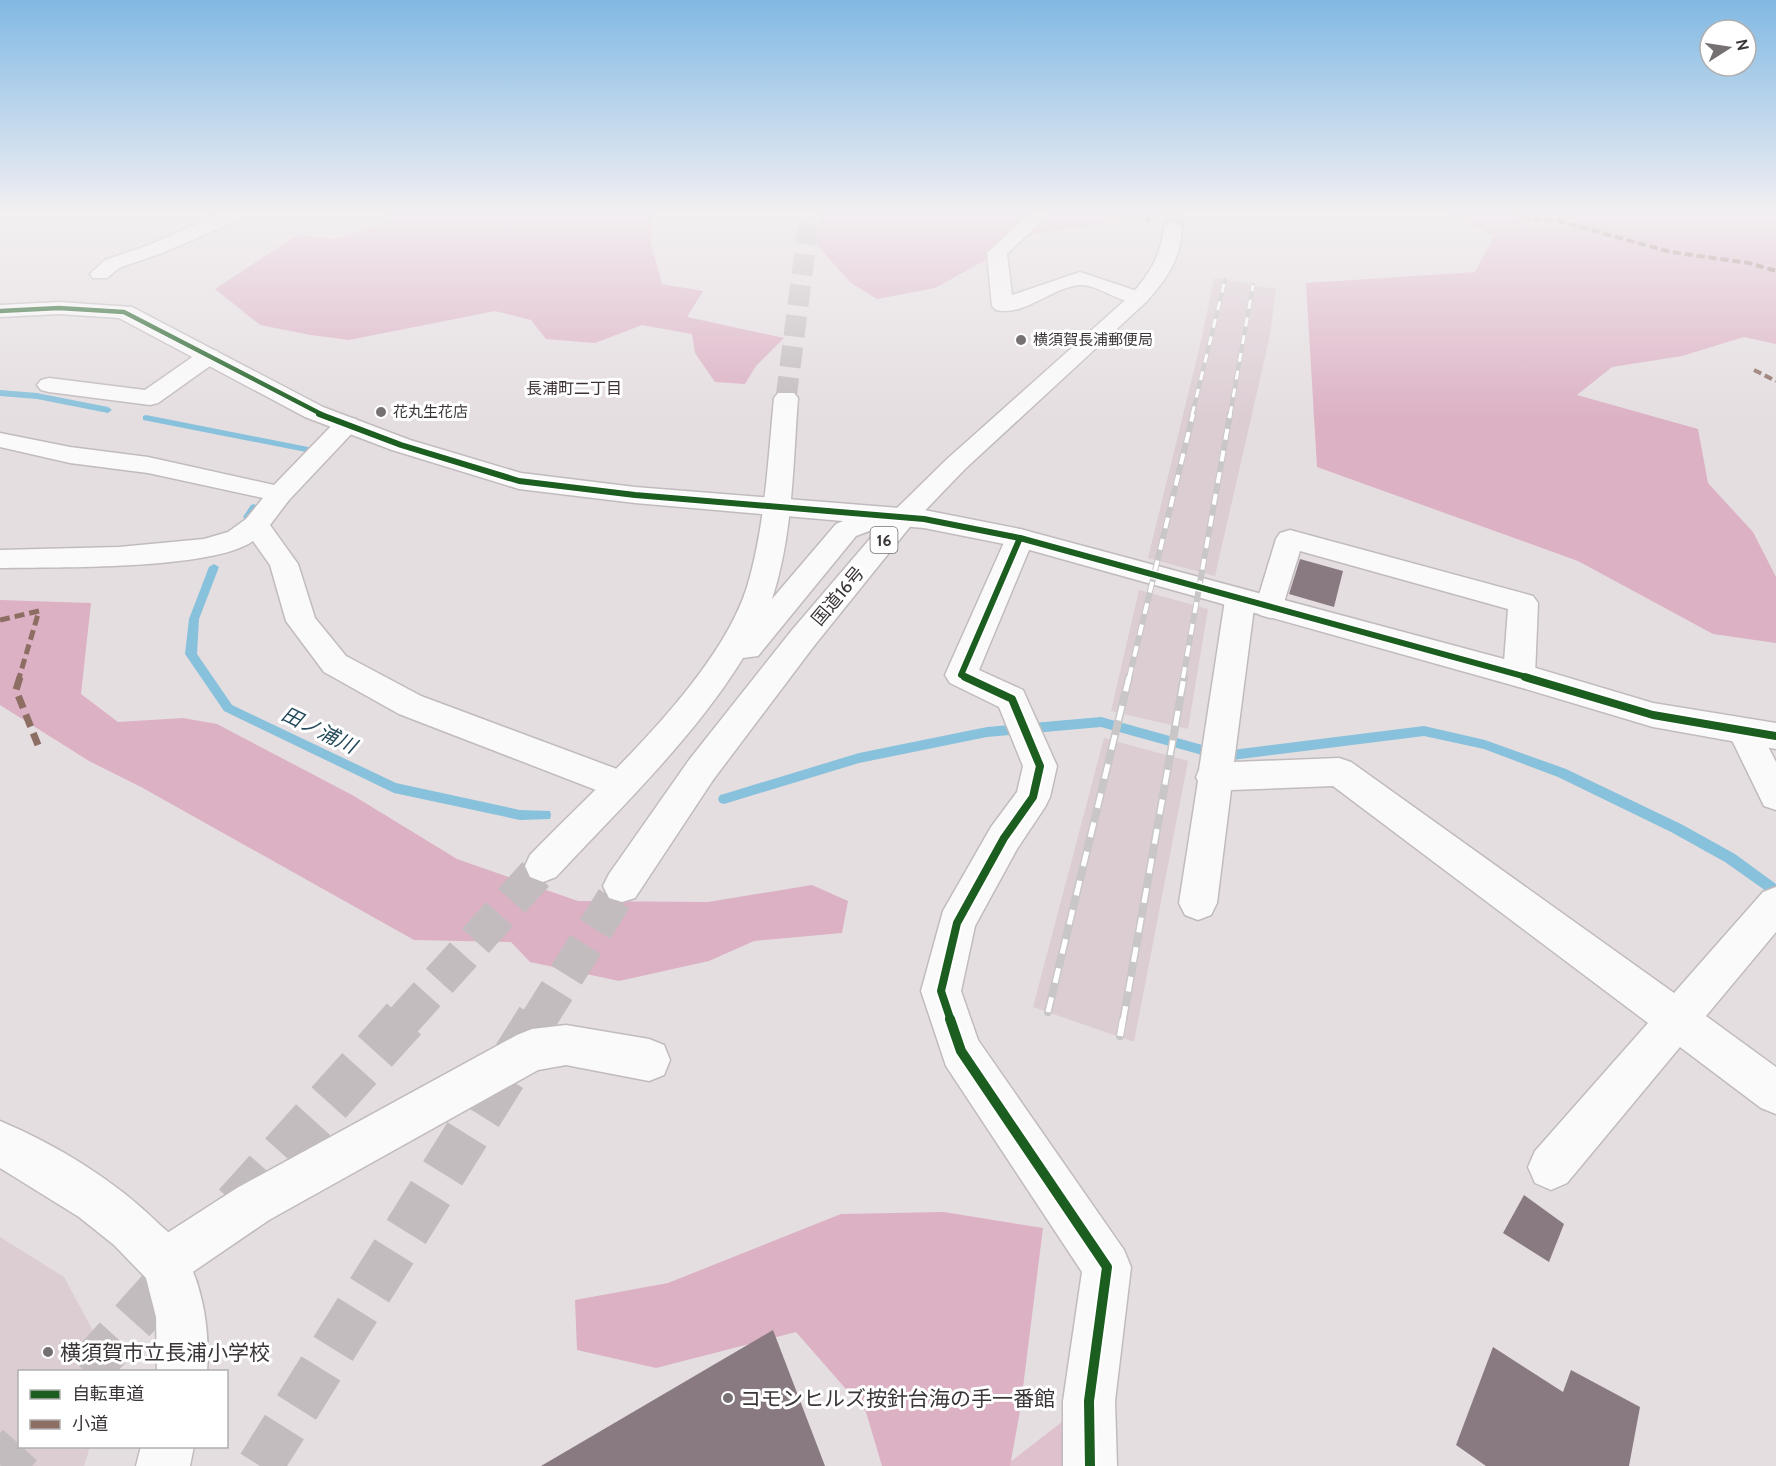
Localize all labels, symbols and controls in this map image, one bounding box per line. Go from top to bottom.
north arrow [1698,18,1758,78]
text: N [1732,37,1753,52]
place label: 横須賀長浦郵便局 [1033,331,1153,349]
marker: 横須賀長浦郵便局 [1014,333,1028,347]
district label: 長浦町二丁目 [526,379,622,398]
place label: 花丸生花店 [393,403,468,421]
marker: 花丸生花店 [374,405,388,419]
road number: 16 [870,527,898,553]
street label: 国道16号 [807,562,869,630]
water label: 田ノ浦川 [278,702,362,759]
place label: 横須賀市立長浦小学校 [60,1340,270,1365]
marker: 横須賀市立長浦小学校 [41,1345,55,1359]
legend [18,1370,228,1448]
text: 自転車道 [72,1383,144,1405]
place label: コモンヒルズ按針台海の手一番館 [740,1386,1055,1411]
marker: コモンヒルズ按針台海の手一番館 [721,1391,735,1405]
text: 小道 [72,1413,108,1435]

